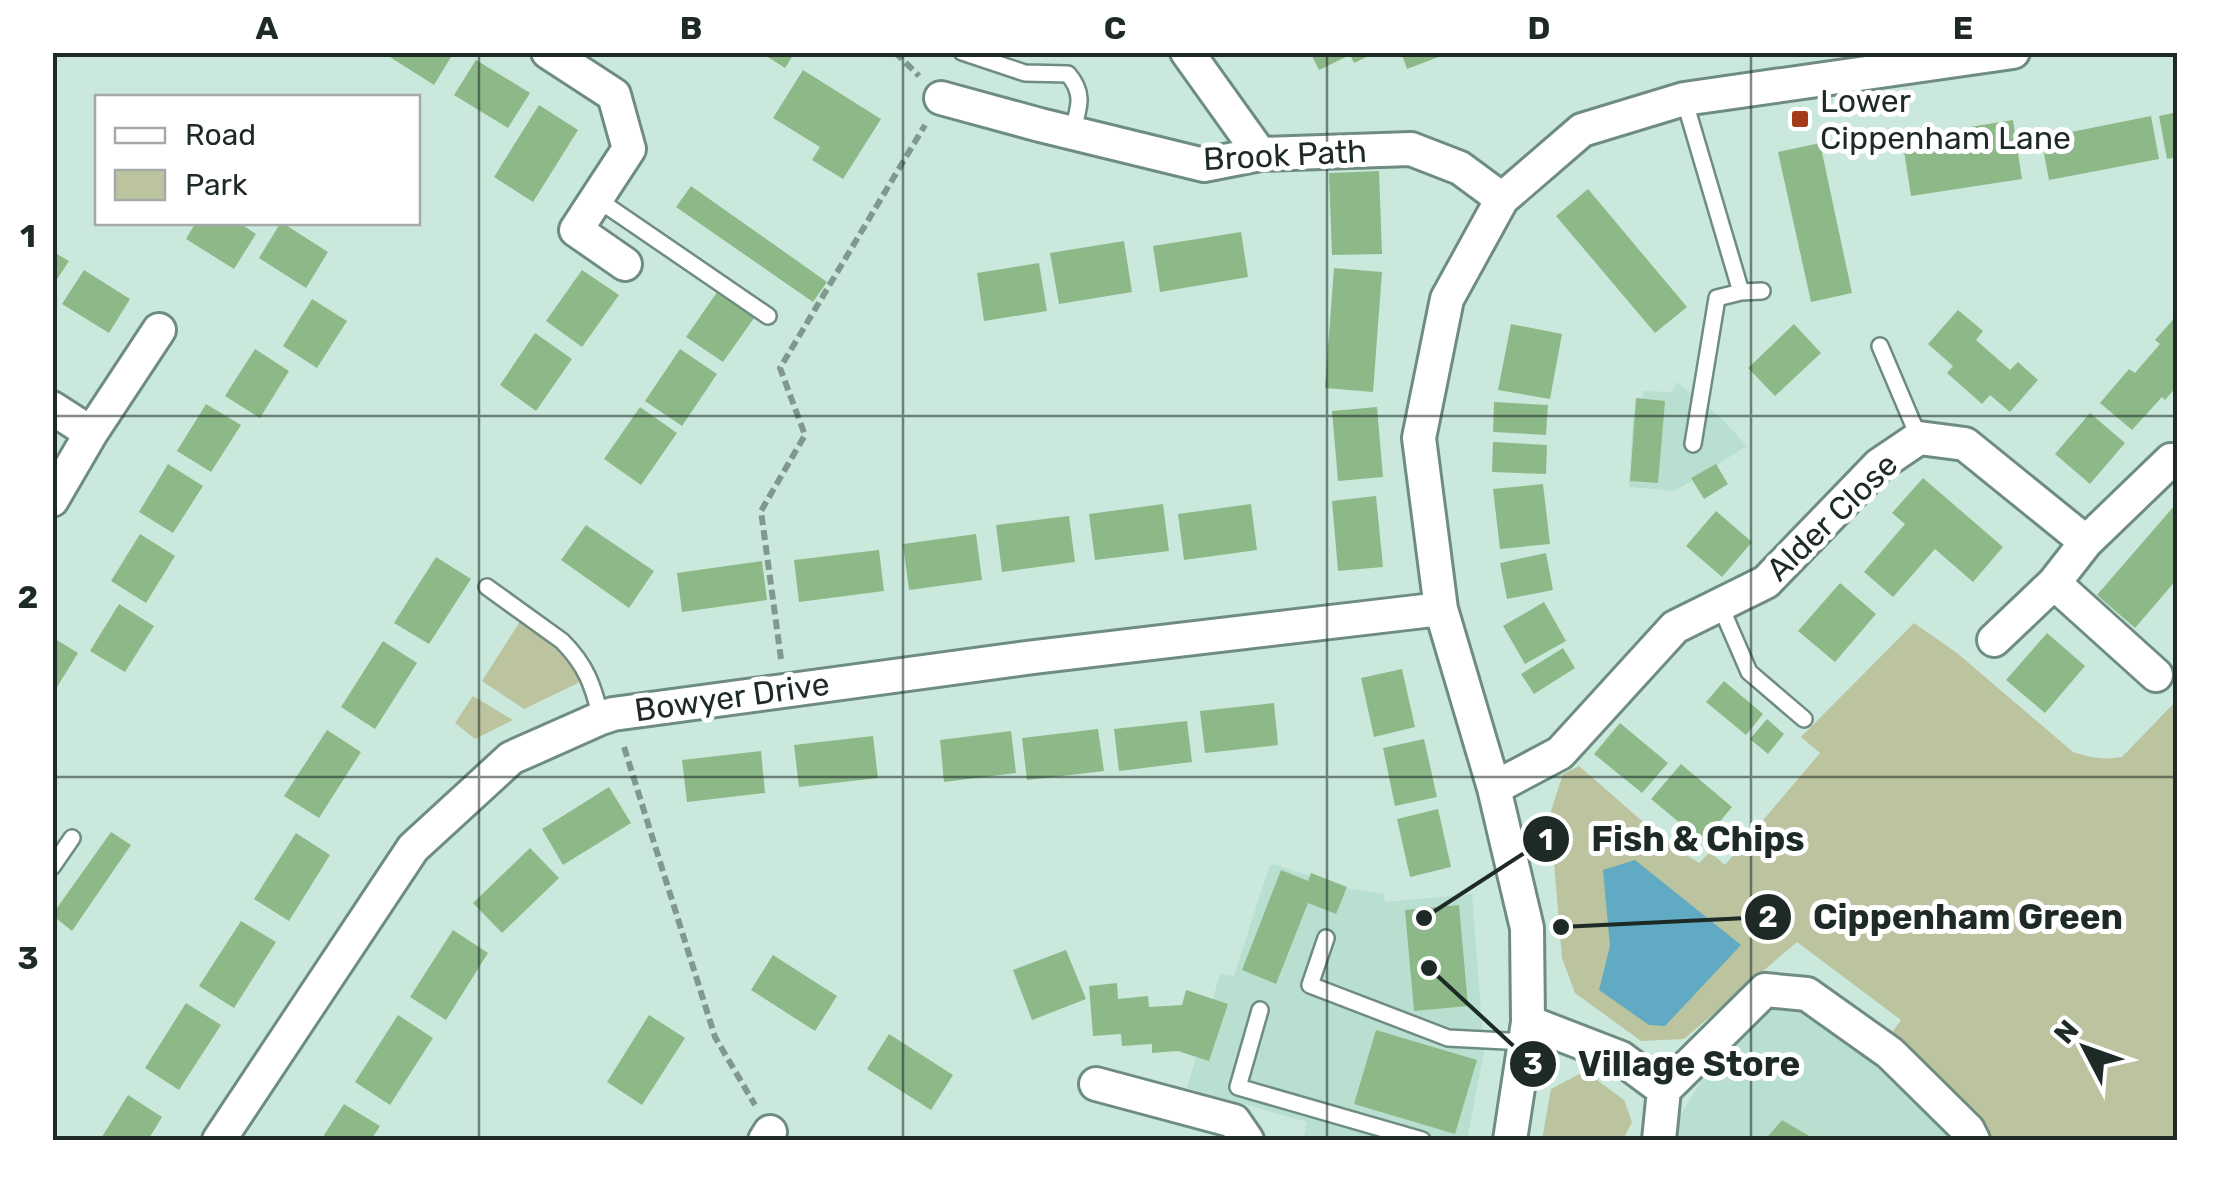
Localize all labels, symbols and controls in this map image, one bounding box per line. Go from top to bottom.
text: A [256,9,279,47]
text: B [680,9,702,47]
text: C [1104,9,1126,47]
text: D [1528,9,1550,47]
text: E [1953,9,1973,47]
place label: Lower Cippenham Lane [1820,82,2071,157]
legend [95,95,420,225]
marker: Lower Cippenham Lane [1789,108,1811,130]
text: Road [185,117,256,153]
street label: Brook Path [1202,132,1368,178]
text: Park [185,167,248,203]
text: 1 [20,217,36,255]
street label: Alder Close [1759,445,1905,589]
text: 2 [18,578,38,616]
street label: Bowyer Drive [632,665,832,729]
callout: Fish & Chips [1521,807,1825,872]
text: Fish & Chips [1591,818,1805,860]
text: 1 [1539,822,1553,858]
callout: Cippenham Green [1743,884,2143,949]
text: Cippenham Green [1813,896,2123,938]
text: 2 [1758,899,1778,935]
text: 3 [17,939,39,977]
north arrow [2035,998,2135,1098]
text: N [2047,1014,2086,1050]
callout: Village Store [1508,1031,1820,1096]
text: Village Store [1578,1043,1800,1085]
text: 3 [1523,1046,1543,1082]

